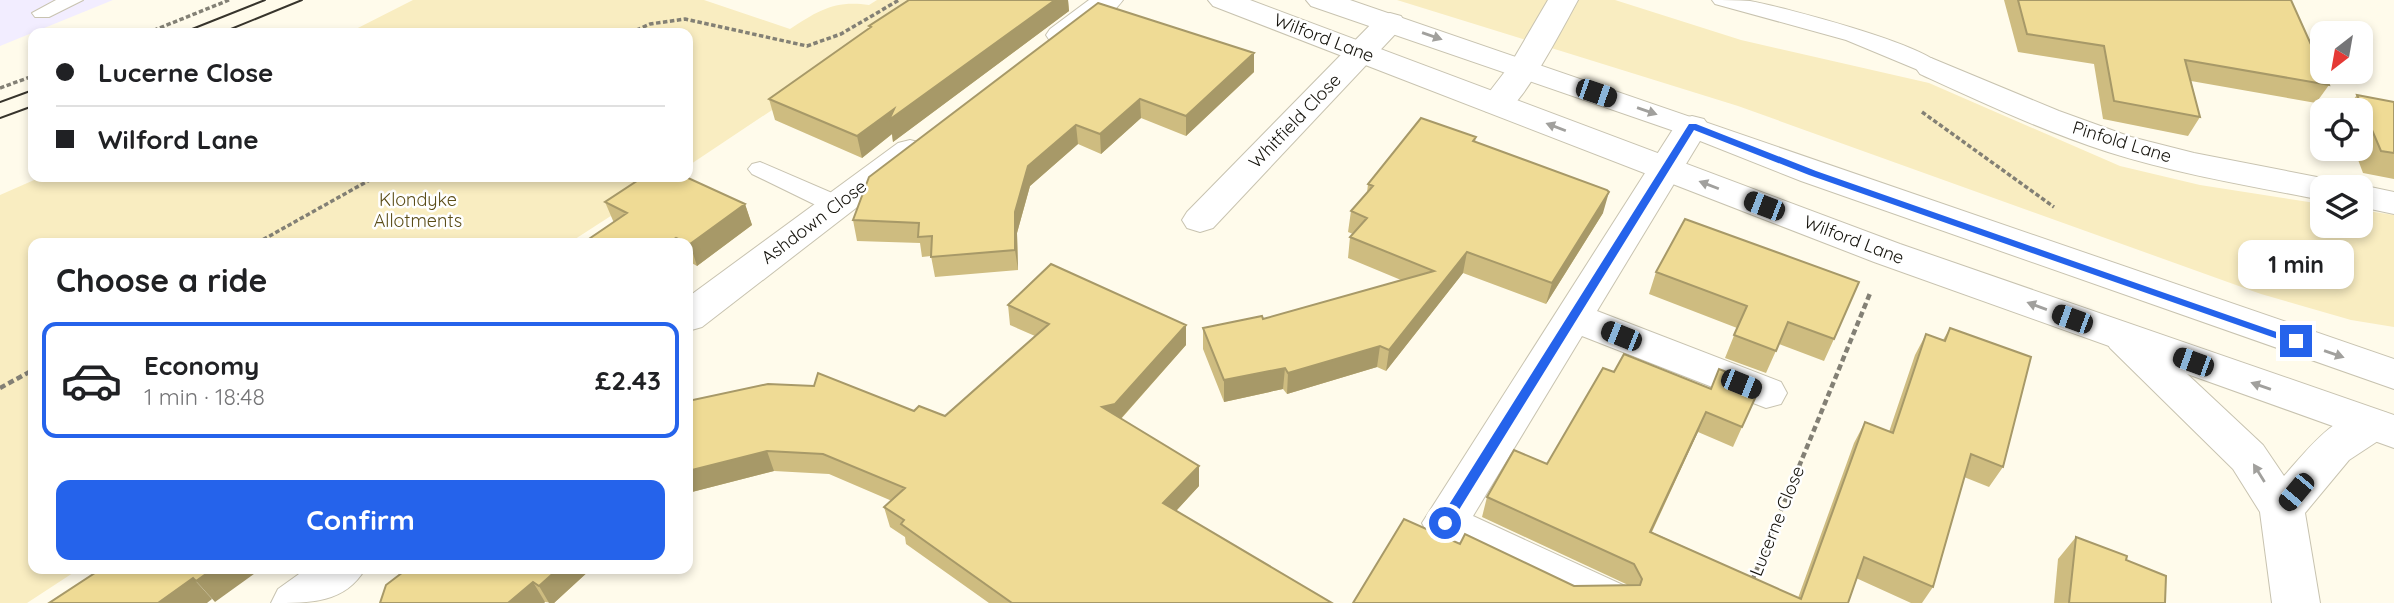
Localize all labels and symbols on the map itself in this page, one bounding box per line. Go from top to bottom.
street label: Wilford Lane [1271,8,1378,67]
north arrow [2310,21,2373,84]
one-way arrow [1422,31,1443,42]
street label: Whitfield Close [1244,68,1346,173]
car [1573,76,1620,110]
one-way arrow [1637,106,1658,117]
street label: Pinfold Lane [2070,116,2175,168]
one-way arrow [1546,121,1567,132]
street label: Ashdown Close [756,174,871,269]
one-way arrow [1698,179,1719,190]
park label: Klondyke Allotments [374,188,462,232]
car [1741,189,1788,223]
street label: Wilford Lane [1801,210,1908,269]
callout: 1 min [2238,240,2354,288]
one-way arrow [2027,300,2048,311]
car [2049,302,2096,336]
car [1598,318,1645,354]
route end [2280,325,2312,357]
car [2170,345,2217,379]
one-way arrow [2323,349,2344,360]
car [1718,366,1765,402]
one-way arrow [2251,380,2272,391]
street label: Lucerne Close [1744,462,1809,579]
one-way arrow [2252,464,2265,483]
car [2275,469,2318,515]
route start [1429,507,1461,539]

